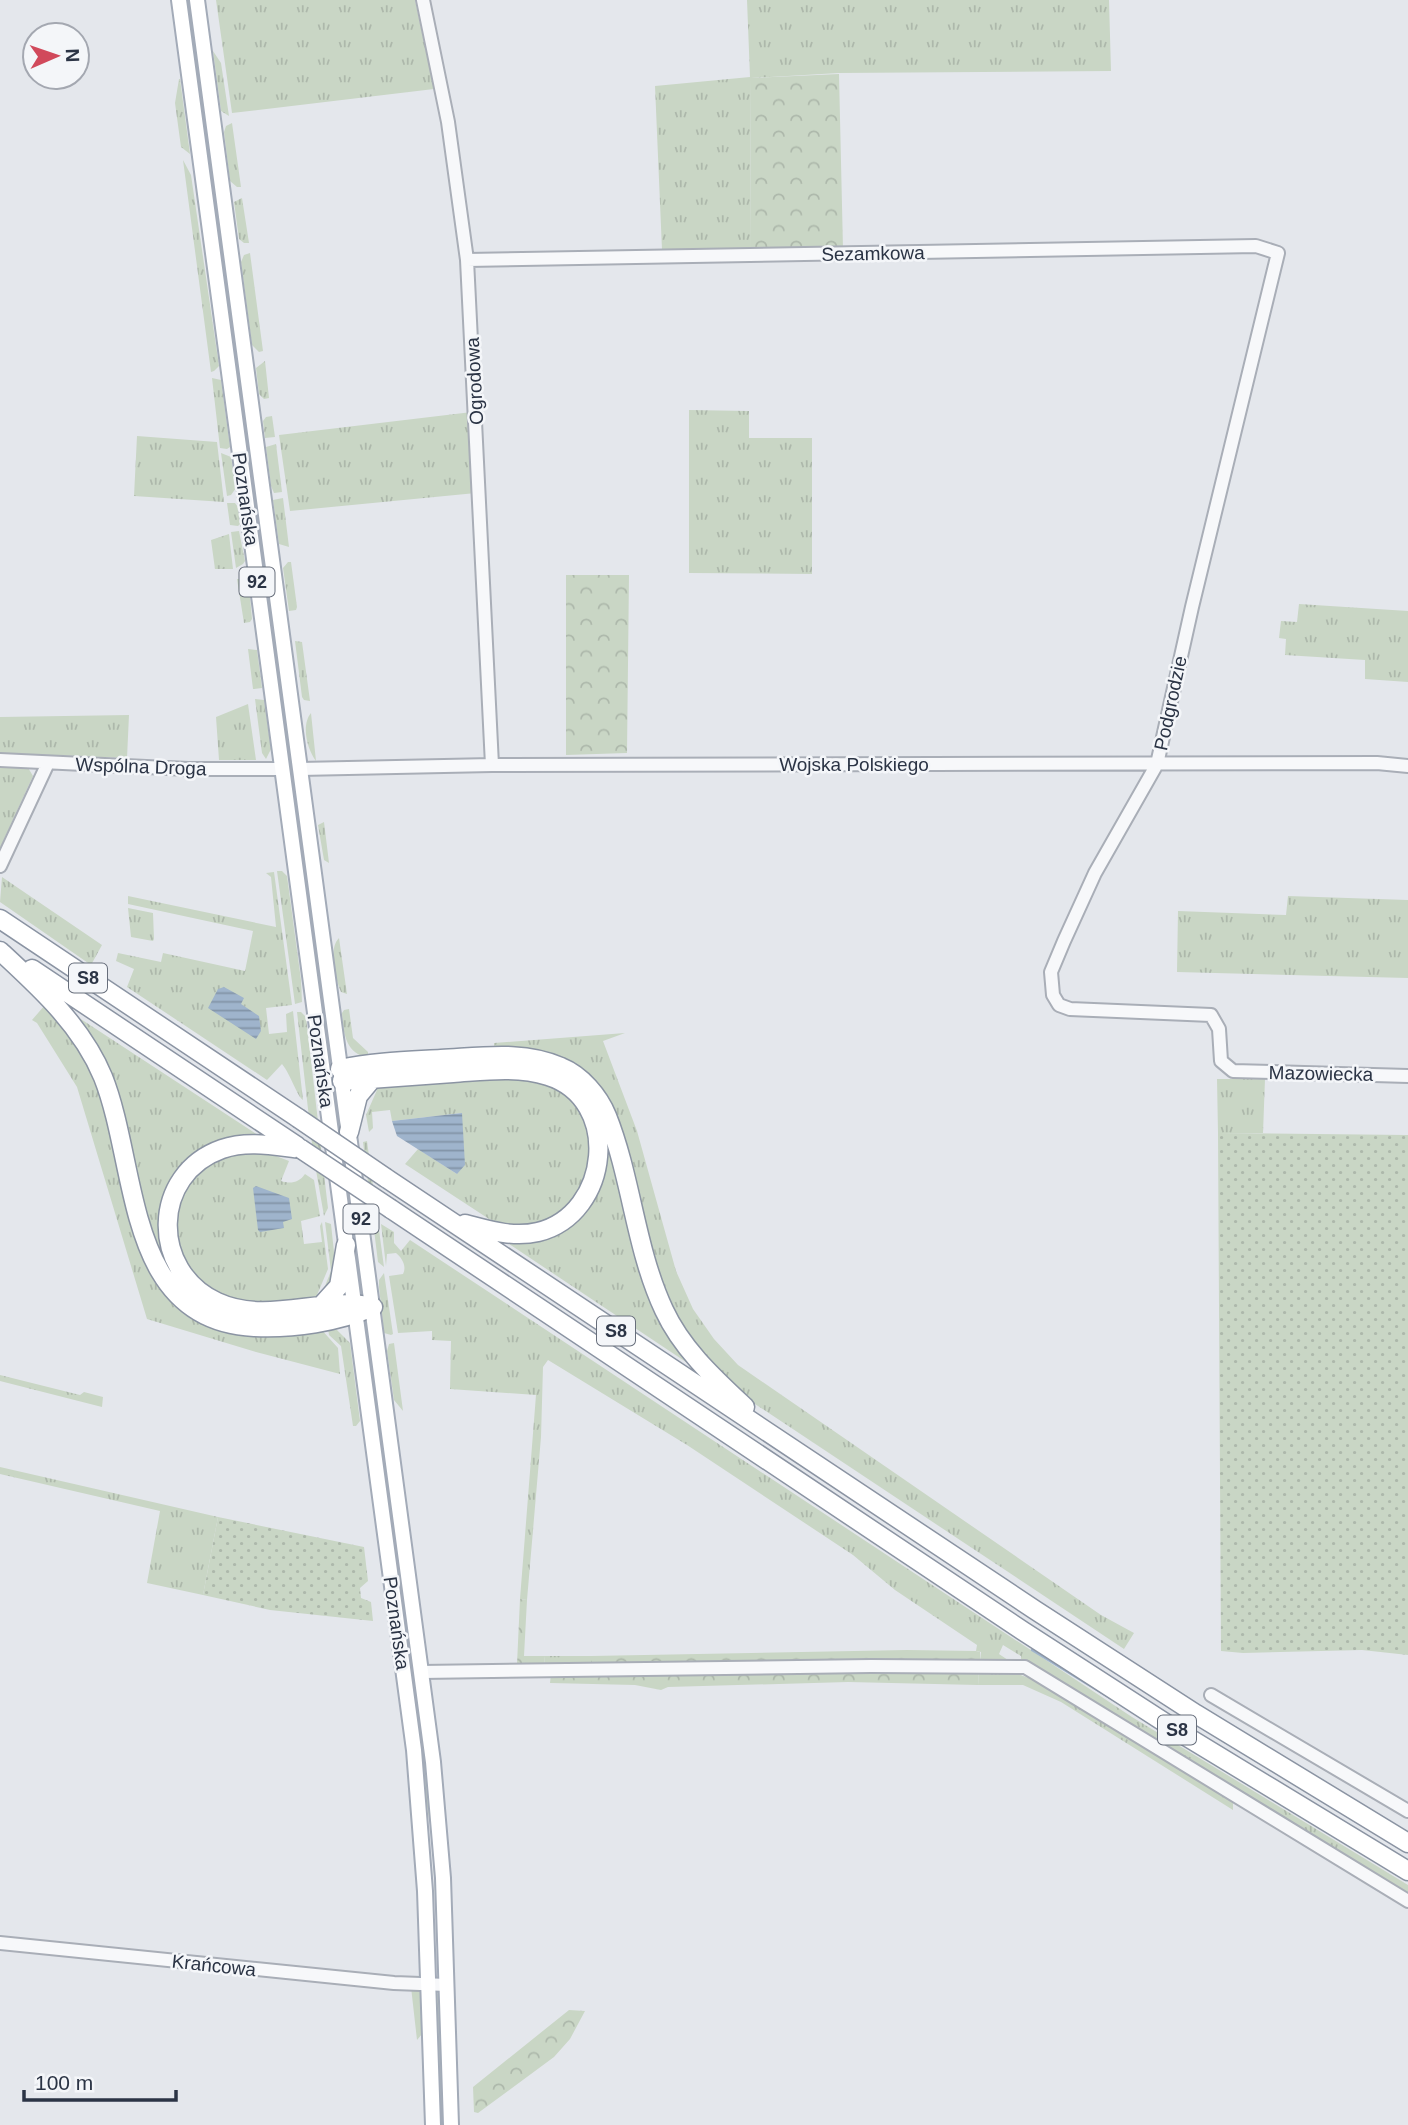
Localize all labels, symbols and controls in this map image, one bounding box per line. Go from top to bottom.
north arrow [21,21,91,91]
text: N [62,48,83,63]
street label: Sezamkowa [821,242,925,265]
street label: Ogrodowa [462,336,487,425]
street label: Poznańska [229,451,263,548]
road number: 92 [240,568,274,596]
street label: Podgrodzie [1150,654,1191,752]
street label: Wspólna Droga [75,754,207,779]
street label: Wojska Polskiego [779,754,929,775]
road number: S8 [69,964,107,993]
street label: Poznańska [304,1013,338,1110]
street label: Mazowiecka [1269,1062,1374,1085]
road number: 92 [344,1204,378,1234]
road number: S8 [597,1316,635,1346]
street label: Poznańska [380,1575,414,1672]
road number: S8 [1158,1716,1196,1744]
street label: Krańcowa [171,1951,257,1980]
scale bar [24,2058,177,2102]
text: 100 m [35,2071,93,2094]

